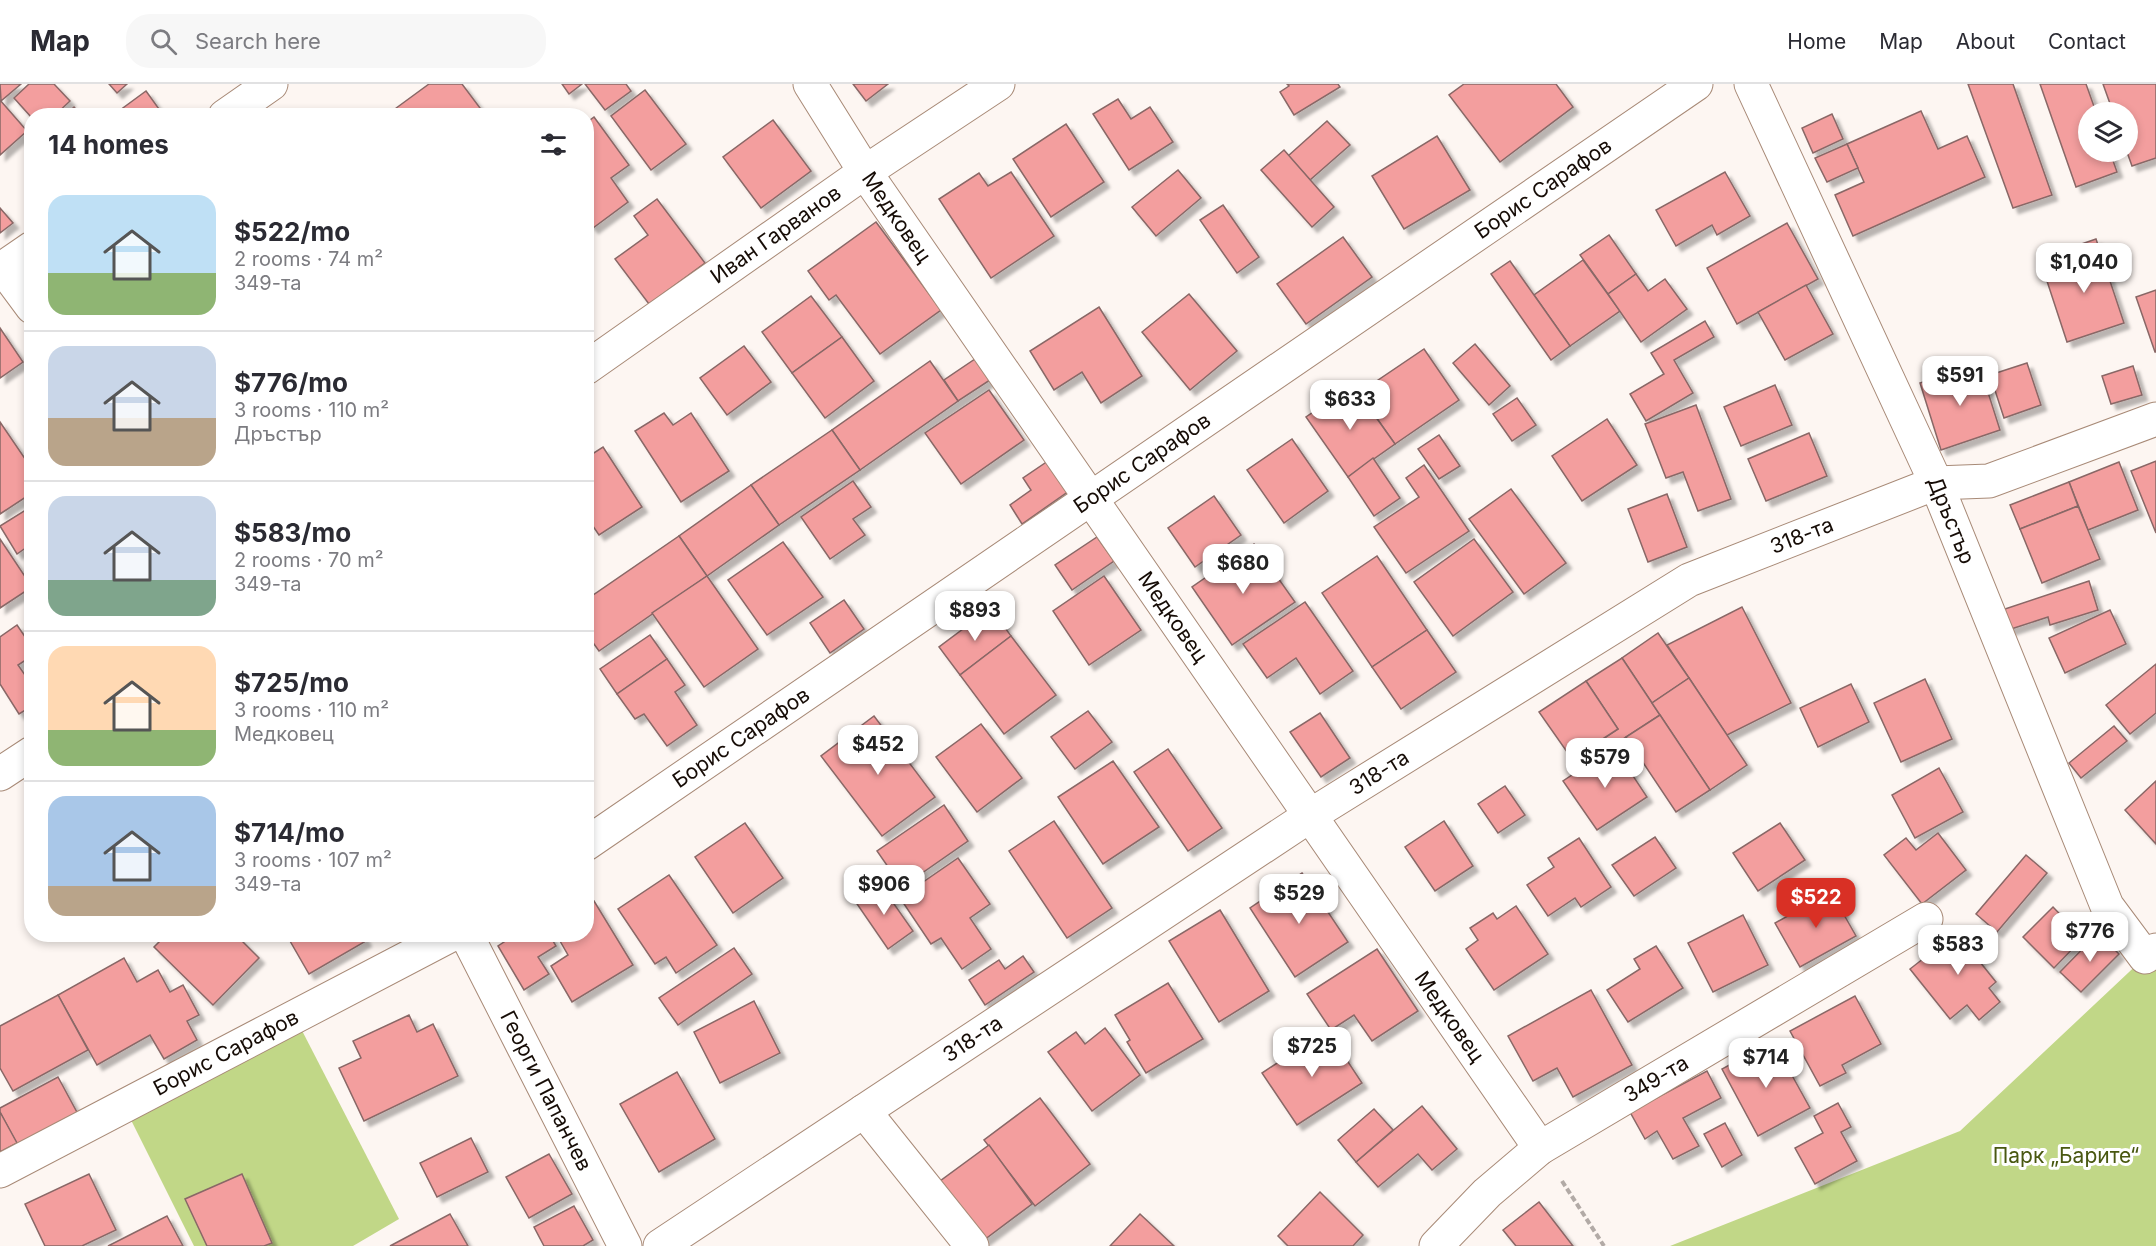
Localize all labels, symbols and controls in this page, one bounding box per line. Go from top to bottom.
search box [126,14,546,68]
text: Map [30,24,90,58]
icon: search [147,25,180,58]
text: Search here [195,28,321,54]
text: Home [1787,29,1846,54]
text: Map [1879,29,1923,54]
text: About [1956,29,2015,54]
text: Contact [2048,29,2126,54]
map controls [2078,102,2138,162]
button: layers [2078,102,2138,162]
icon: filters [537,128,570,161]
text: 14 homes [48,129,169,160]
street label: Борис Сарафов [1470,133,1616,244]
street label: Медковец [857,167,937,268]
street label: Иван Гарванов [705,180,846,289]
text: $522/mo [234,216,350,247]
icon: home [96,219,168,291]
pin: $1,040 [2035,243,2133,294]
text: 2 rooms · 74 m² [234,247,383,271]
text: $1,040 [2050,250,2118,274]
text: 349-та [234,271,301,295]
pin: $591 [1924,356,1996,407]
text: $591 [1936,363,1984,387]
text: $776/mo [234,367,348,398]
icon: home [96,370,168,442]
pin: $633 [1314,380,1386,431]
text: $633 [1324,387,1376,411]
text: 3 rooms · 110 m² [234,398,389,422]
street label: Борис Сарафов [1069,407,1215,518]
text: Дръстър [234,422,322,446]
street label: Дръстър [1923,473,1980,567]
street label: 318-та [1766,512,1837,559]
text: $583/mo [234,517,351,548]
icon: home [96,520,168,592]
pin: $680 [1207,544,1279,595]
text: 2 rooms · 70 m² [234,548,384,572]
text: $680 [1217,551,1269,575]
street label: Медковец [1133,567,1214,667]
text: 349-та [234,572,301,596]
pin: $893 [939,591,1011,642]
text: $893 [949,598,1001,622]
text: $725/mo [234,667,349,698]
icon: home [96,670,168,742]
street label: Борис Сарафов [668,682,814,793]
text: 3 rooms · 110 m² [234,698,389,722]
text: Медковец [234,722,334,746]
pin: $452 [842,725,914,776]
text: $452 [852,732,904,756]
pin: $579 [1569,738,1641,789]
street label: 318-та [1344,744,1413,800]
text: $579 [1580,745,1630,769]
text: $714/mo [234,817,345,848]
icon: home [96,820,168,892]
text: 3 rooms · 107 m² [234,848,392,872]
pin: $906 [848,865,920,916]
text: 349-та [234,872,301,896]
text: $906 [858,872,910,896]
pin: $529 [1263,874,1335,925]
pin: $522 [1780,878,1852,929]
text: $529 [1273,881,1325,905]
text: $522 [1790,885,1842,909]
pin: $776 [2054,912,2126,963]
text: $776 [2065,919,2115,943]
pin: $583 [1922,925,1994,976]
text: $583 [1932,932,1984,956]
street label: Медковец [1410,966,1490,1067]
street label: Борис Сарафов [149,1004,303,1101]
street label: Георги Папанчев [495,1006,598,1175]
street label: 318-та [938,1010,1007,1067]
pin: $725 [1276,1027,1348,1078]
text: $725 [1287,1034,1337,1058]
pin: $714 [1730,1038,1802,1089]
text: $714 [1743,1045,1789,1069]
street label: 349-та [1619,1050,1693,1108]
park label: Парк „Барите“ [1993,1143,2139,1168]

